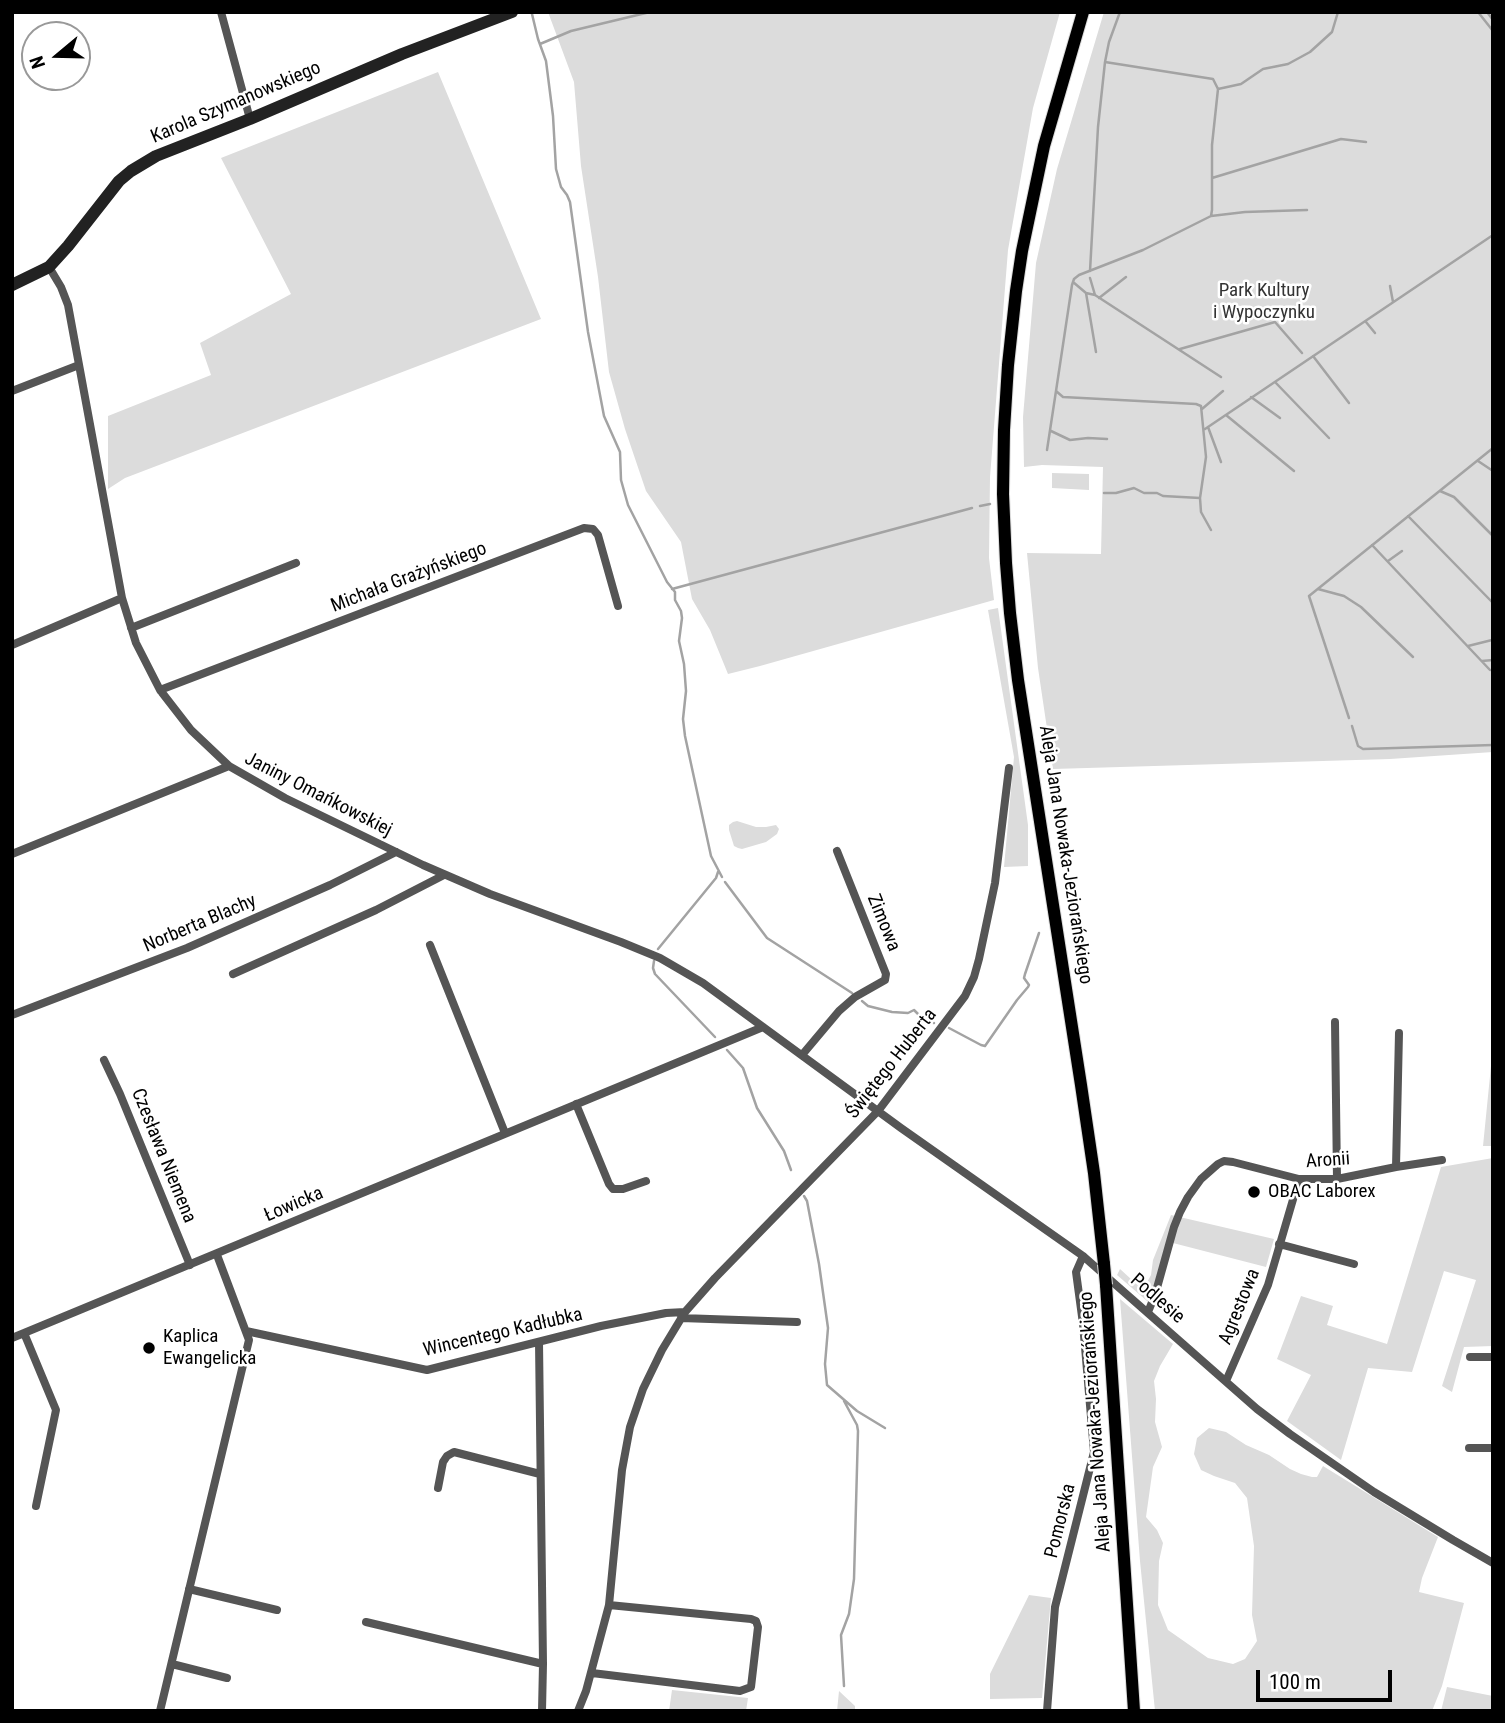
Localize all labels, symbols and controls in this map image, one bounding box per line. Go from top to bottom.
north arrow [21,21,91,91]
text: N [25,53,50,72]
street label: Karola Szymanowskiego [148,57,324,149]
park label: Park Kultury i Wypoczynku [1213,280,1315,324]
street label: Michała Grażyńskiego [328,538,490,618]
street label: Aleja Jana Nowaka-Jeziorańskiego [1033,724,1097,986]
street label: Janiny Omańkowskiej [240,748,396,842]
street label: Norberta Blachy [140,890,260,958]
street label: Zimowa [861,891,905,955]
street label: Świętego Huberta [842,1004,942,1124]
street label: Czesława Niemena [126,1086,200,1226]
street label: Aronii [1305,1148,1351,1174]
place label: OBAC Laborex [1268,1181,1376,1203]
street label: Łowicka [261,1182,327,1228]
marker: OBAC Laborex [1246,1184,1262,1200]
street label: Agrestowa [1214,1266,1266,1348]
street label: Podlesie [1125,1269,1189,1329]
street label: Aleja Jana Nowaka-Jeziorańskiego [1076,1291,1116,1553]
street label: Wincentego Kadłubka [421,1304,585,1362]
place label: Kaplica Ewangelicka [163,1326,256,1370]
marker: Kaplica Ewangelicka [141,1340,157,1356]
street label: Pomorska [1041,1481,1081,1561]
scale bar [1260,1656,1396,1700]
text: 100 m [1269,1670,1321,1694]

